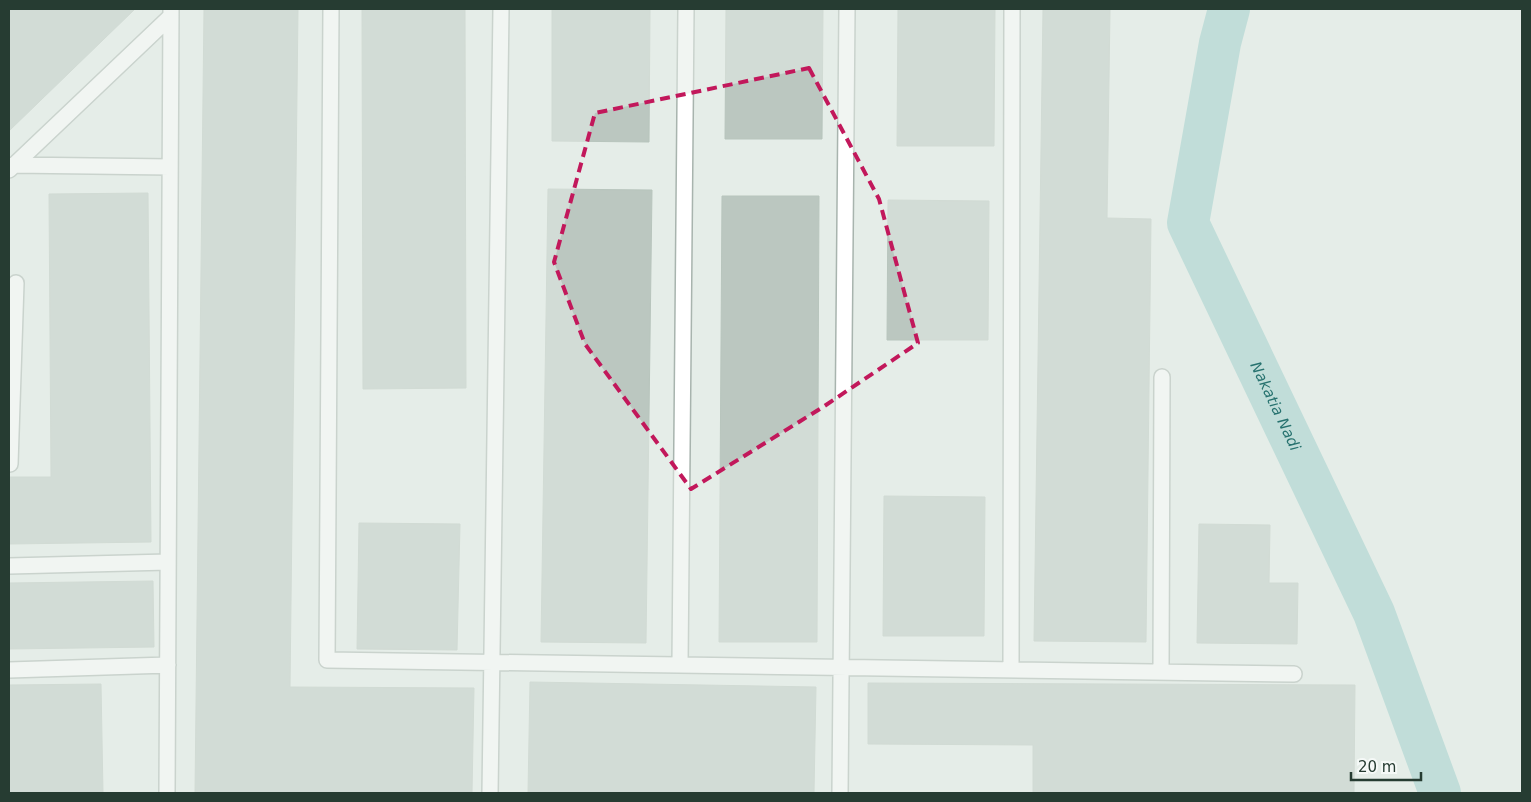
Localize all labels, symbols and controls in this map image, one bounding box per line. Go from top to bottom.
water label: Nakatia Nadi [1246,359,1305,454]
scale bar [1351,750,1421,782]
text: 20 m [1358,758,1396,776]

